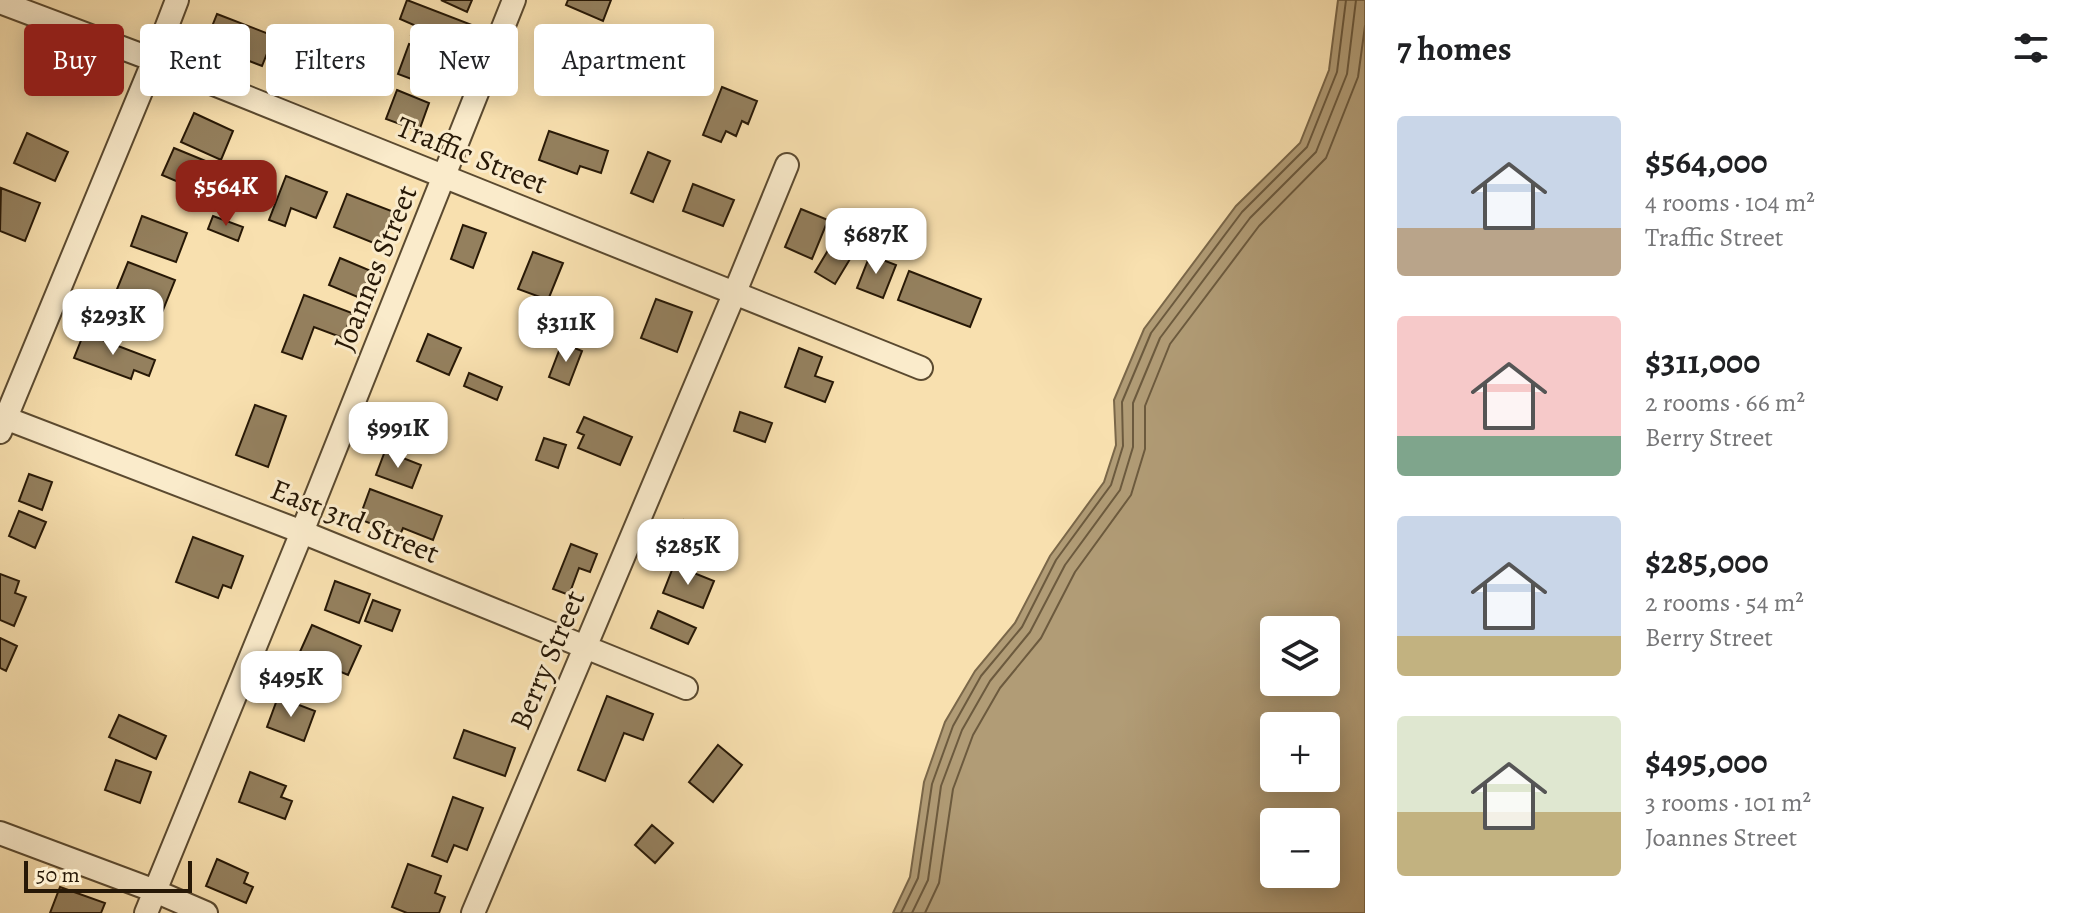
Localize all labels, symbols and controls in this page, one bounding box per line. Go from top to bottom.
chip: Buy [24,24,124,96]
chip: Rent [140,24,250,96]
chip: Filters [266,24,394,96]
chip: New [410,24,518,96]
chip: Apartment [534,24,714,96]
text: 7 homes [1397,25,1512,72]
icon: filters [2009,26,2053,70]
street label: Traffic Street [390,107,554,203]
text: $564,000 [1645,138,1768,185]
icon: home [1461,148,1557,244]
pin: $564K [170,160,282,228]
text: $564K [194,168,258,203]
street label: Joannes Street [324,179,426,357]
text: 4 rooms · 104 m² [1645,185,1815,220]
pin: $687K [820,208,932,276]
text: $687K [844,216,908,251]
text: Traffic Street [1645,220,1783,255]
pin: $293K [57,289,169,357]
pin: $311K [510,296,622,364]
text: $293K [81,297,145,332]
text: $311K [537,304,596,339]
text: $311,000 [1645,338,1760,385]
icon: home [1461,348,1557,444]
text: 2 rooms · 66 m² [1645,385,1805,420]
pin: $991K [342,402,454,470]
text: $991K [367,410,429,445]
text: Berry Street [1645,420,1773,455]
street label: East 3rd Street [265,469,445,573]
pin: $285K [632,519,744,587]
text: $285K [655,527,721,562]
text: $285,000 [1645,538,1769,585]
icon: home [1461,548,1557,644]
street label: Berry Street [500,584,594,736]
text: 2 rooms · 54 m² [1645,585,1804,620]
map controls [1260,616,1340,888]
button: layers [1260,616,1340,696]
text: Berry Street [1645,620,1773,655]
pin: $495K [235,651,347,719]
text: $495K [259,659,323,694]
button: + [1260,712,1340,792]
text: $495,000 [1645,738,1768,785]
icon: home [1461,748,1557,844]
text: 3 rooms · 101 m² [1645,785,1811,820]
button: − [1260,808,1340,888]
text: Joannes Street [1645,820,1797,855]
scale bar [24,857,192,893]
text: 50 m [36,860,80,890]

